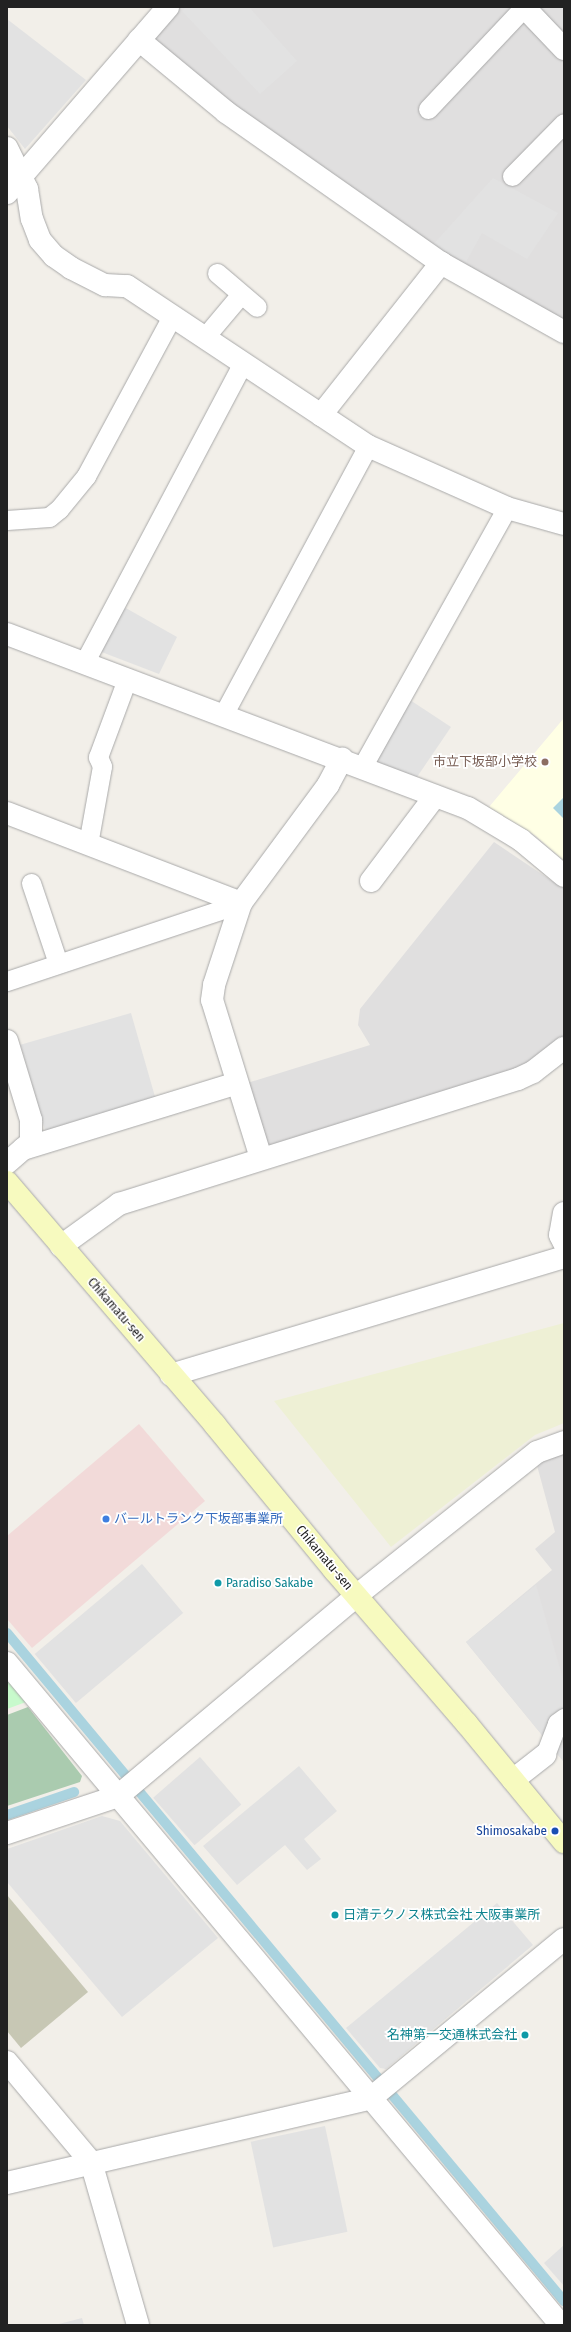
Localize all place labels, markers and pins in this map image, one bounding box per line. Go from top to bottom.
place label: 市立下坂部小学校 [433,754,537,770]
marker: 市立下坂部小学校 [540,757,550,767]
place label: バールトランク下坂部事業所 [114,1511,283,1527]
marker: バールトランク下坂部事業所 [101,1514,111,1524]
place label: Paradiso Sakabe [226,1575,313,1591]
marker: Paradiso Sakabe [213,1578,223,1588]
place label: Shimosakabe [476,1823,547,1839]
marker: Shimosakabe [550,1826,560,1836]
place label: 日清テクノス株式会社 大阪事業所 [343,1907,541,1923]
marker: 日清テクノス株式会社 大阪事業所 [330,1910,340,1920]
place label: 名神第一交通株式会社 [387,2027,517,2043]
marker: 名神第一交通株式会社 [520,2030,530,2040]

